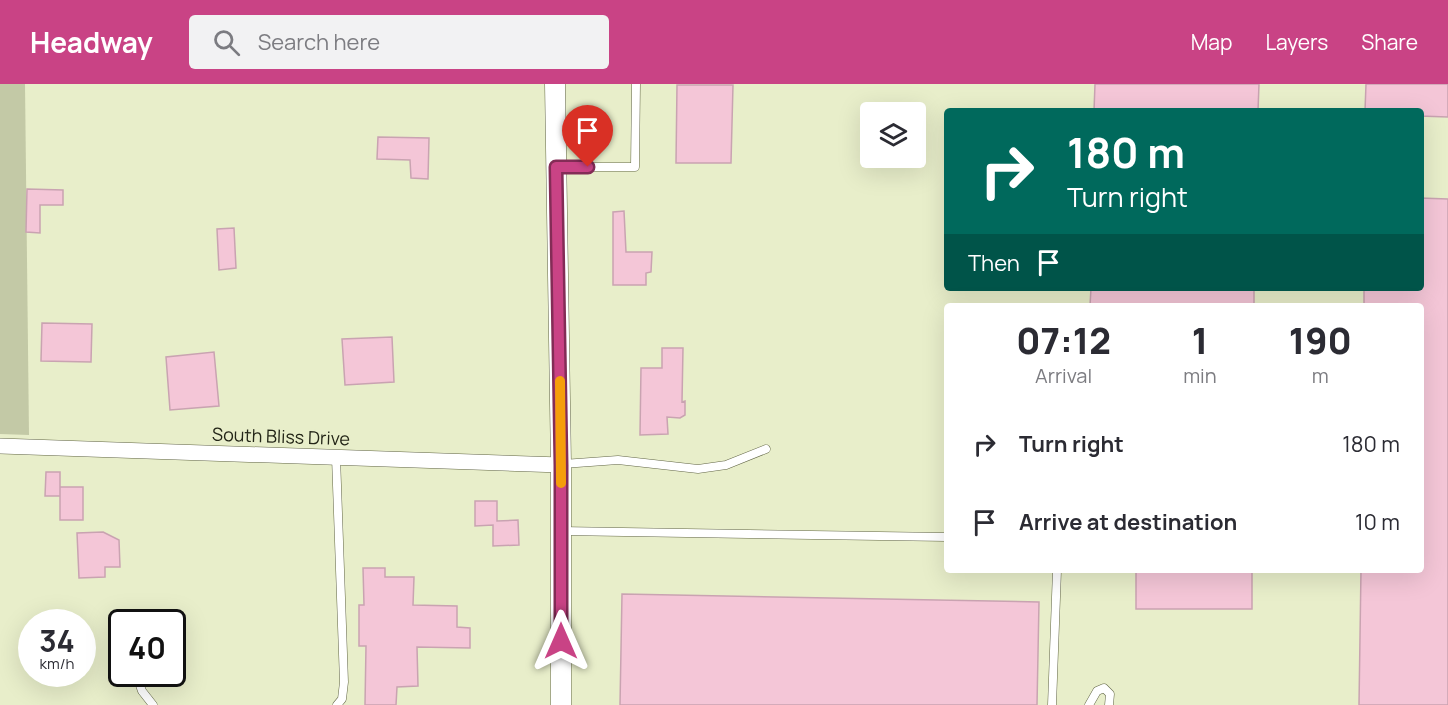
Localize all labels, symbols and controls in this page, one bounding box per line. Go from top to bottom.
search box [189,15,609,69]
text: Headway [30,23,153,61]
icon: search [210,26,243,59]
text: Search here [258,27,380,57]
text: Map [1191,28,1232,56]
text: Layers [1265,28,1328,56]
text: Share [1361,28,1418,56]
map controls [860,102,926,168]
button: layers [860,102,926,168]
pin [562,105,613,167]
icon: arrive [571,114,604,147]
text: 180 m [1067,123,1185,181]
icon: right [968,132,1046,210]
text: Turn right [1067,178,1188,215]
icon: arrive [1032,246,1065,279]
text: Then [968,248,1020,278]
text: 07:12 [1016,316,1111,365]
text: 1 [1192,316,1208,365]
text: 190 [1289,316,1352,365]
text: Arrival [1035,362,1092,389]
text: min [1183,362,1217,389]
text: m [1312,362,1329,389]
street label: South Bliss Drive [212,422,350,450]
icon: right [968,428,1001,461]
text: Turn right [1019,429,1124,459]
text: 180 m [1342,429,1400,459]
icon: arrive [968,506,1001,539]
text: Arrive at destination [1019,507,1237,537]
text: 10 m [1355,507,1400,537]
speed limit sign: 40 [108,609,186,687]
position arrow [529,609,593,673]
text: 34 [39,620,75,661]
text: km/h [40,653,74,674]

